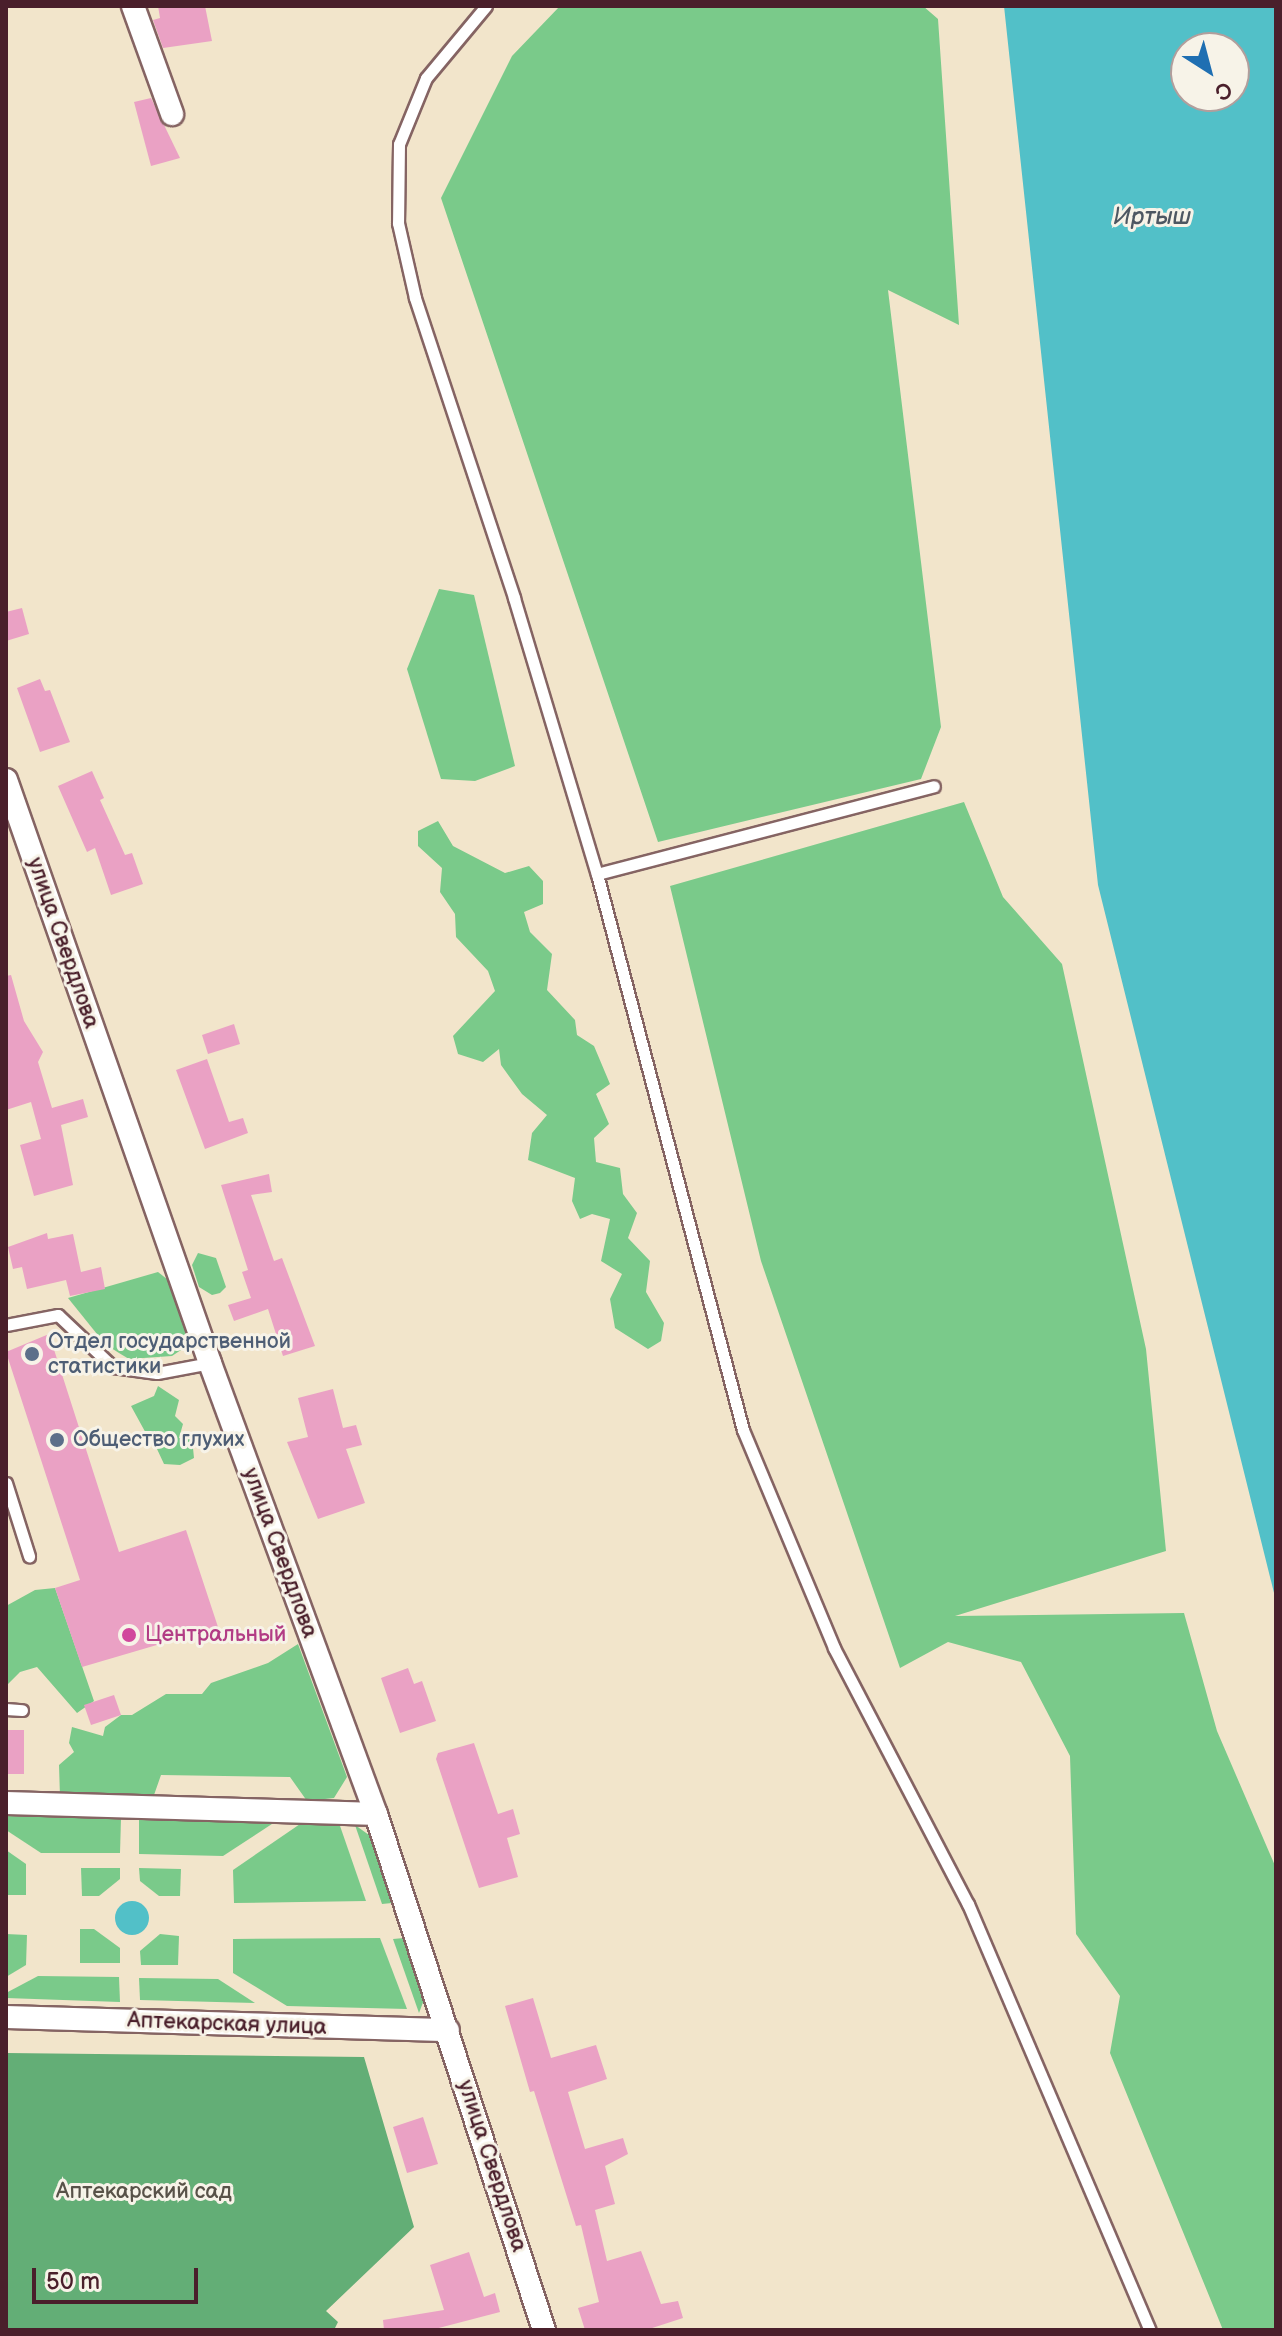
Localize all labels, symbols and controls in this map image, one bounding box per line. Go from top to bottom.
north arrow [1170,32,1250,112]
text: С [1209,75,1237,106]
water label: Иртыш [1113,203,1191,231]
street label: улица Свердлова [21,854,105,1032]
place label: Отдел государственной статистики [48,1328,291,1380]
marker: Отдел государственной статистики [23,1345,41,1363]
place label: Общество глухих [73,1427,245,1453]
marker: Общество глухих [48,1431,66,1449]
street label: улица Свердлова [237,1464,323,1642]
place label: Центральный [145,1622,286,1648]
marker: Центральный [120,1626,138,1644]
street label: Аптекарская улица [127,2007,327,2041]
street label: улица Свердлова [452,2077,532,2255]
park label: Аптекарский сад [56,2179,232,2205]
scale bar [36,2252,202,2302]
text: 50 m [46,2267,100,2296]

